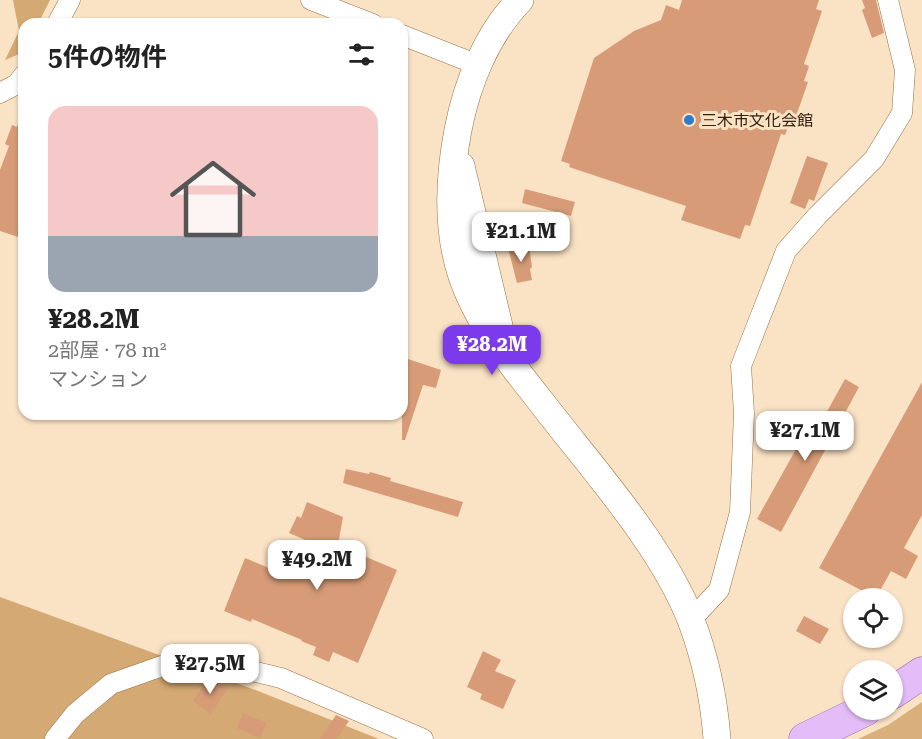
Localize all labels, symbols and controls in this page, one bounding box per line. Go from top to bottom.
icon: filters [345,38,378,71]
text: 5件の物件 [48,42,167,72]
place label: 三木市文化会館 [701,111,813,130]
marker: 三木市文化会館 [682,113,696,127]
icon: home [159,145,267,253]
pin: ¥21.1M [472,212,570,263]
text: ¥21.1M [486,219,556,243]
text: ¥28.2M [48,304,140,334]
pin: ¥28.2M [443,325,541,376]
text: ¥28.2M [457,332,527,356]
text: 2部屋 · 78 m² [48,338,167,362]
text: マンション [48,367,148,391]
pin: ¥27.1M [756,411,854,462]
text: ¥27.1M [770,418,840,442]
pin: ¥49.2M [268,540,366,591]
text: ¥49.2M [282,547,352,571]
map controls [843,588,903,720]
button: locate [843,588,903,648]
pin: ¥27.5M [161,644,259,695]
text: ¥27.5M [175,651,245,675]
button: layers [843,660,903,720]

